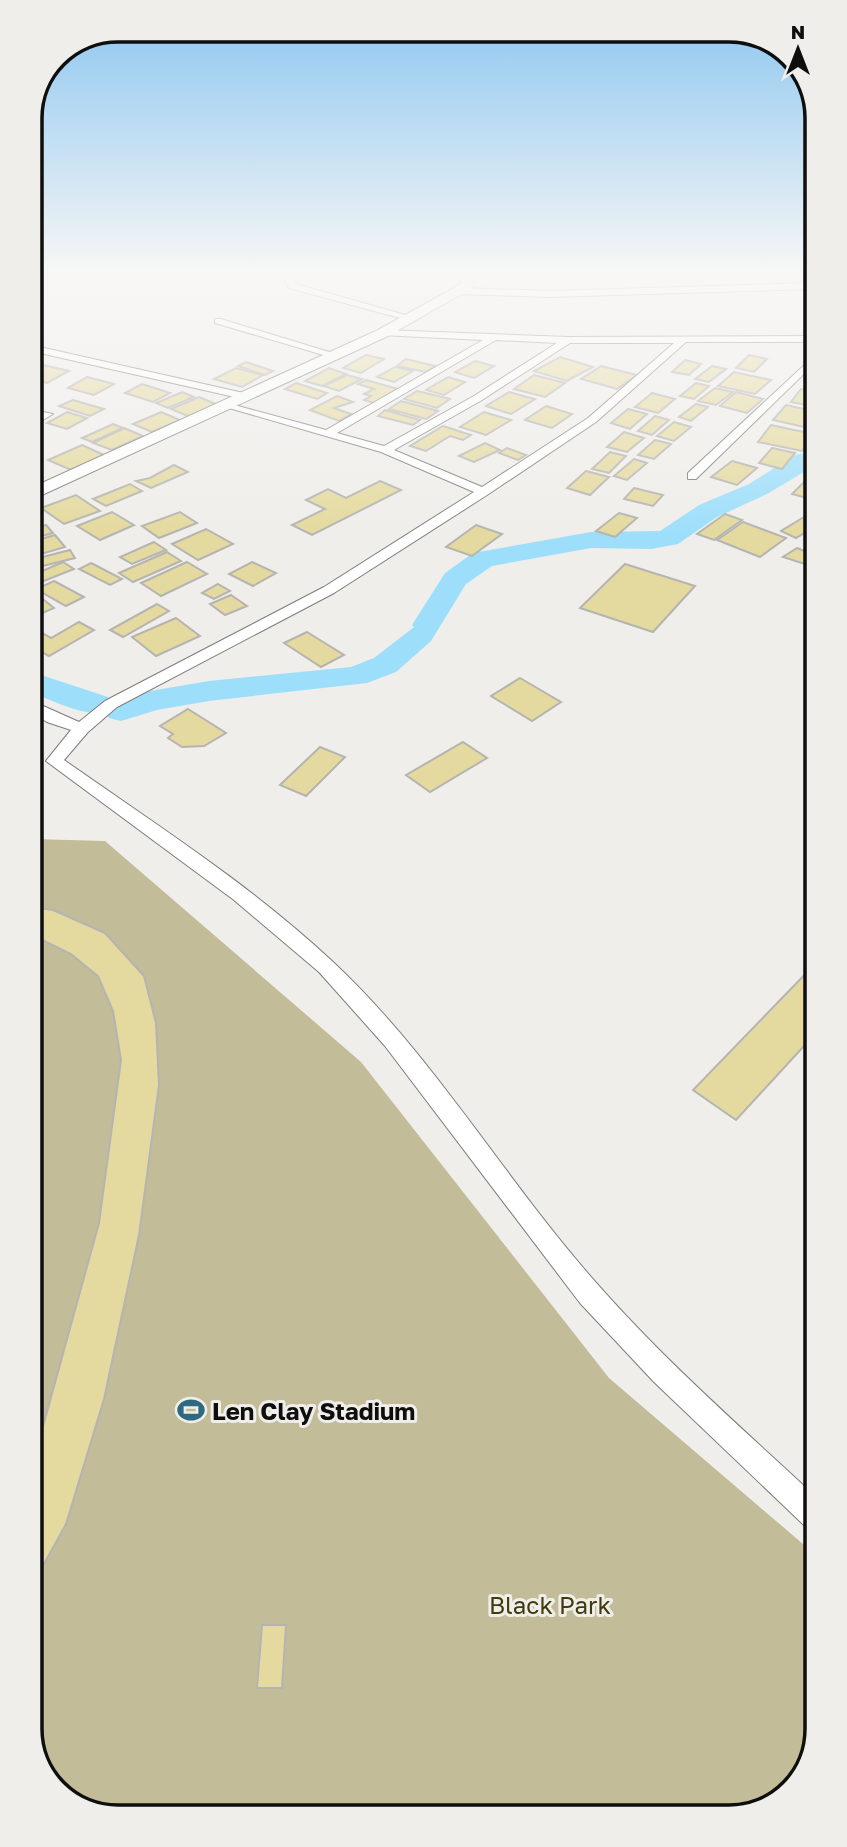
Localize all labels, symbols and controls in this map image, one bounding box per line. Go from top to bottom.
north arrow [763,14,833,84]
text: N [791,20,805,43]
sports icon: Len Clay Stadium [176,1395,206,1425]
place label: Len Clay Stadium [212,1396,415,1425]
park label: Black Park [489,1590,611,1619]

